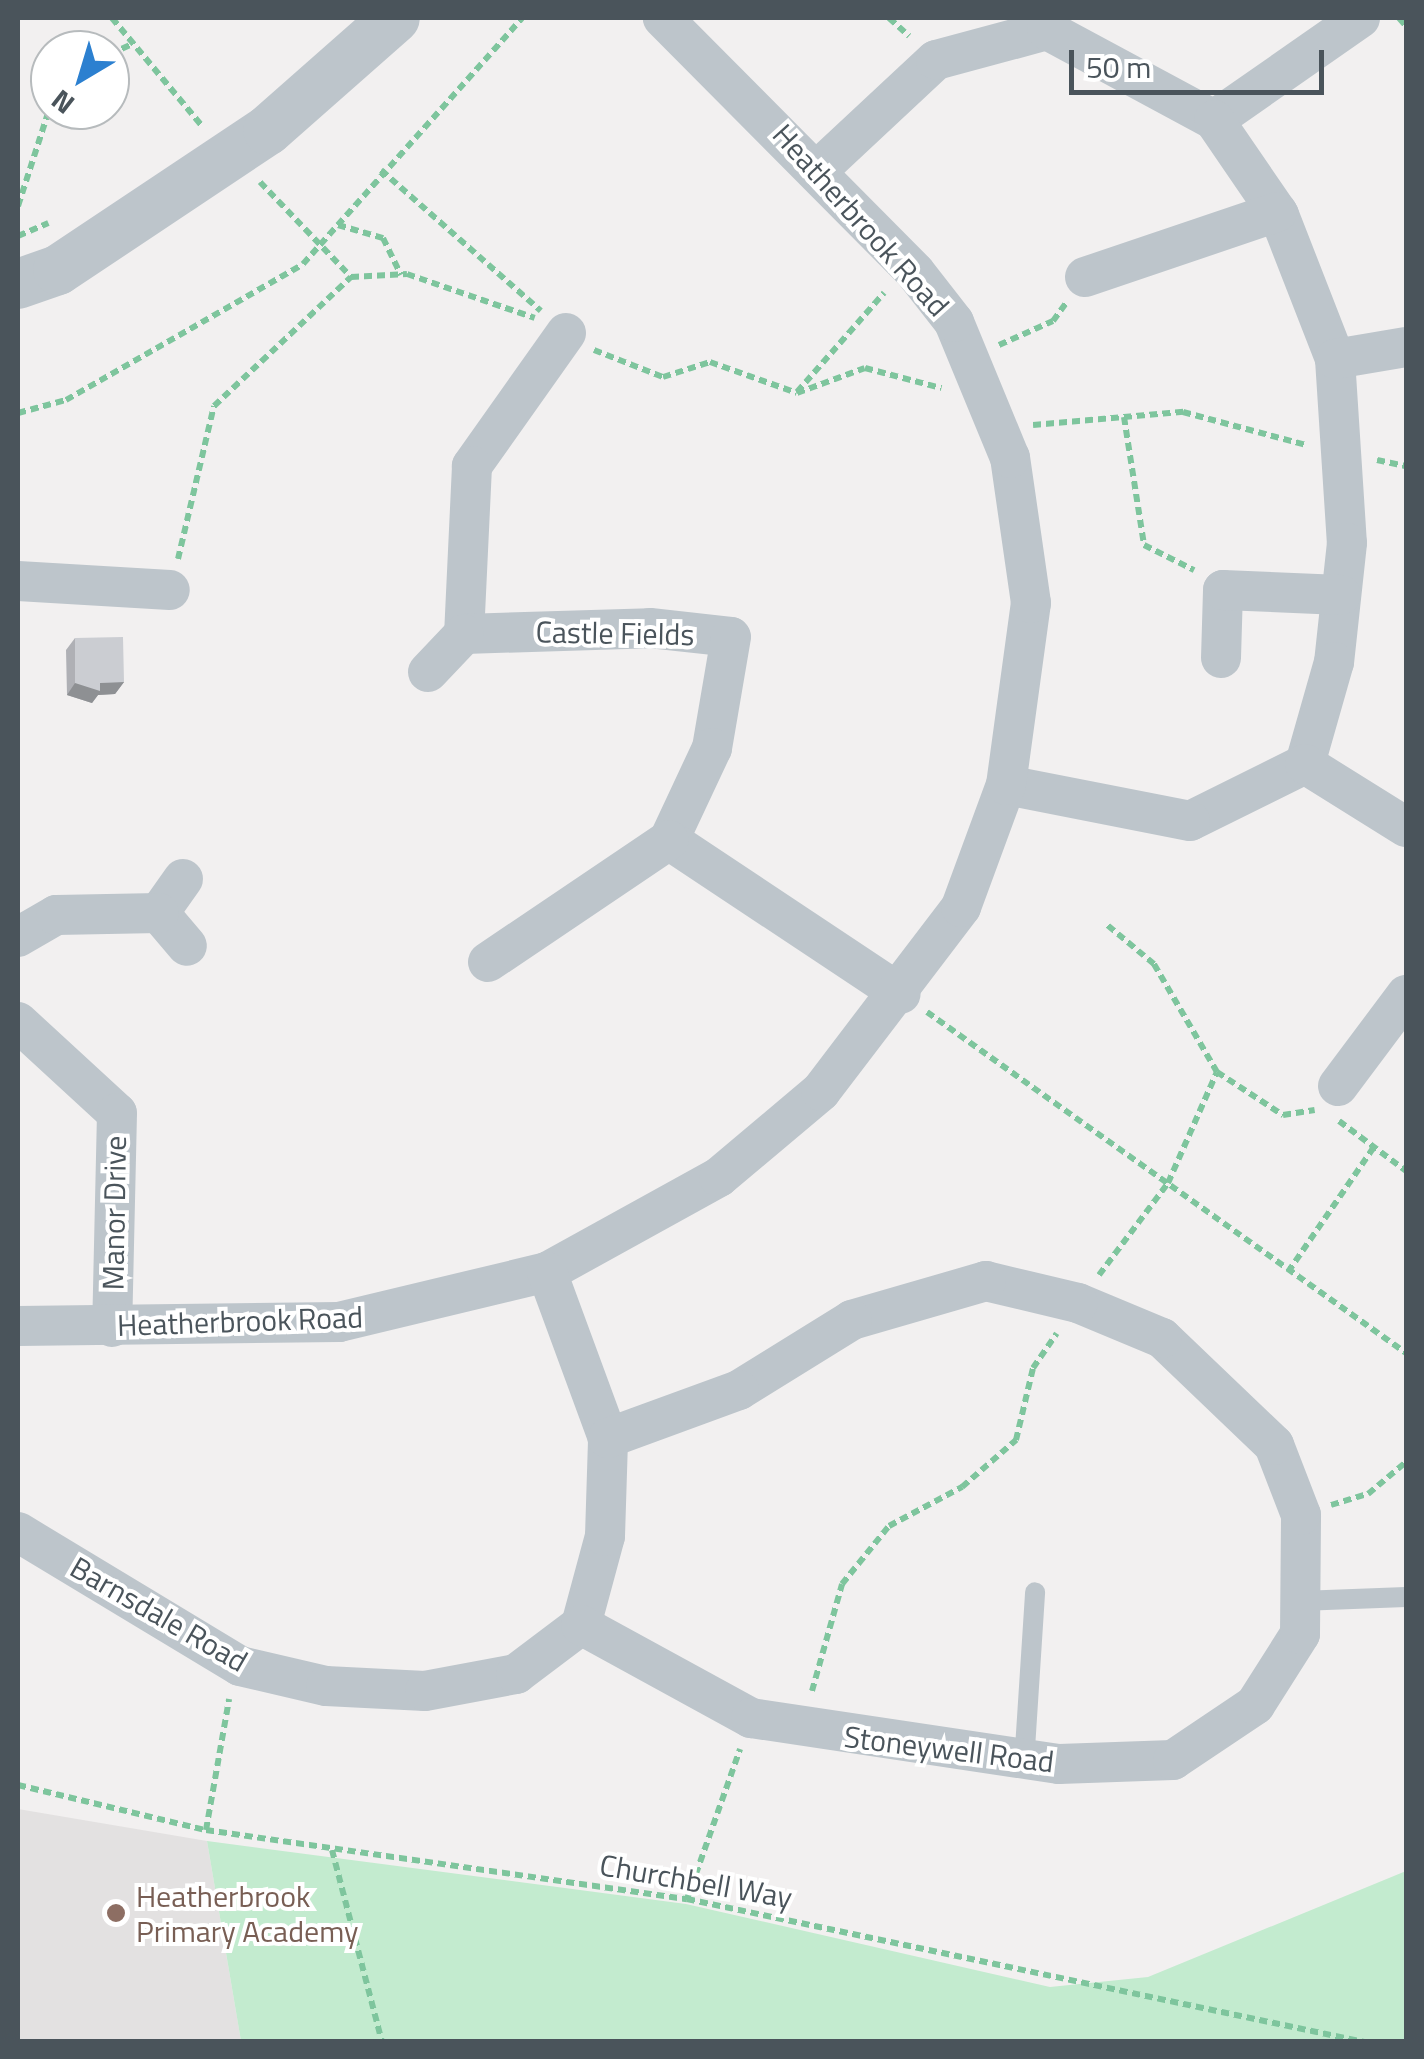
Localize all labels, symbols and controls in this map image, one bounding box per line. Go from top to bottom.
north arrow [30,30,130,130]
scale bar [1074,30,1329,92]
text: 50 m [1086,44,1151,90]
text: N [42,80,83,125]
street label: Heatherbrook Road [765,117,957,323]
street label: Castle Fields [535,614,695,652]
street label: Manor Drive [95,1135,133,1291]
street label: Heatherbrook Road [116,1299,364,1343]
street label: Barnsdale Road [64,1549,254,1679]
street label: Stoneywell Road [842,1718,1056,1780]
street label: Churchbell Way [597,1846,795,1916]
place label: Heatherbrook Primary Academy [136,1878,359,1948]
marker: Heatherbrook Primary Academy [105,1902,127,1924]

